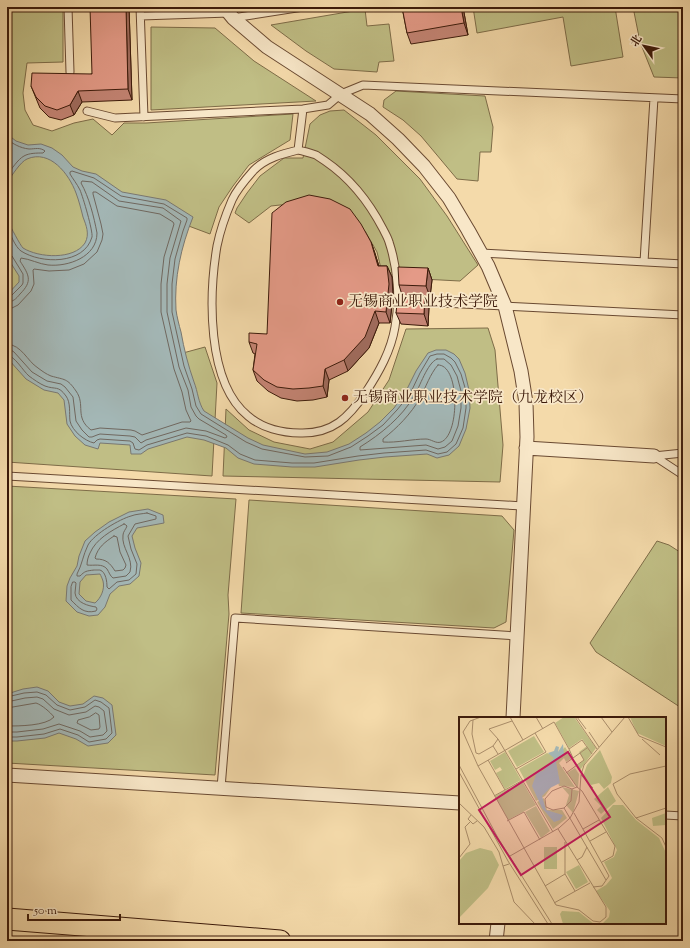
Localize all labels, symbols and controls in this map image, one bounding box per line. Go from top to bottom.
north arrow [624,26,664,66]
text: 北 [627,32,646,50]
place label: 无锡商业职业技术学院 [348,292,498,313]
marker: 无锡商业职业技术学院 [335,297,345,307]
place label: 无锡商业职业技术学院（九龙校区） [353,388,593,409]
marker: 无锡商业职业技术学院（九龙校区） [340,393,350,403]
inset map [459,717,666,924]
scale bar [28,896,120,922]
text: 50 m [33,902,57,920]

